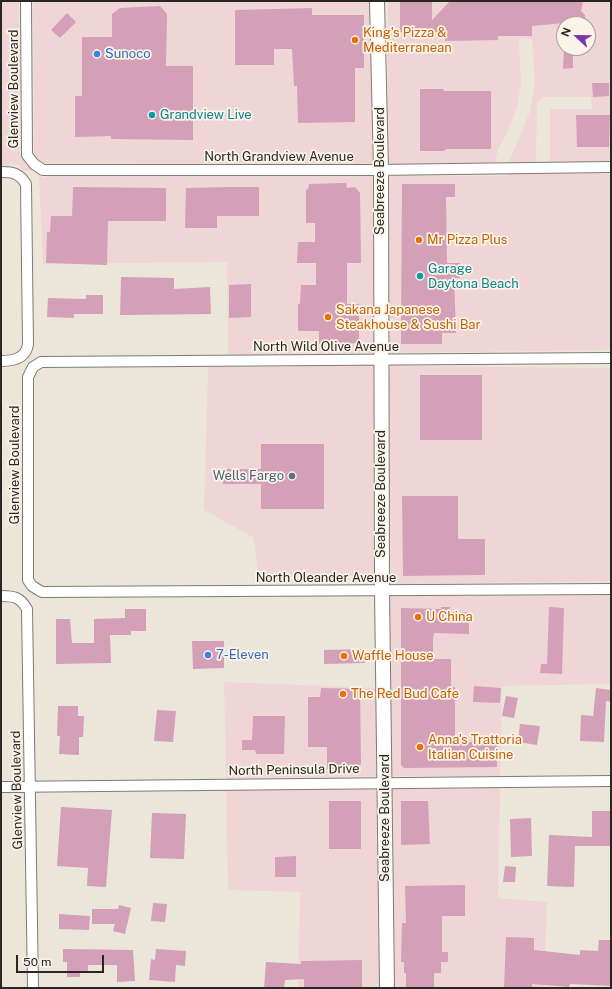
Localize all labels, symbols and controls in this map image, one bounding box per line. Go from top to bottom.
north arrow [556,16,596,56]
place label: King's Pizza & Mediterranean [363,25,452,56]
text: N [559,26,573,38]
street label: Glenview Boulevard [6,29,22,149]
marker: King's Pizza & Mediterranean [350,35,360,45]
place label: Sunoco [105,46,151,62]
marker: Sunoco [92,49,102,59]
place label: Grandview Live [160,107,252,123]
street label: Seabreeze Boulevard [372,107,388,235]
marker: Grandview Live [147,110,157,120]
street label: North Grandview Avenue [204,149,354,165]
place label: Mr Pizza Plus [427,232,507,248]
marker: Mr Pizza Plus [414,235,424,245]
place label: Garage Daytona Beach [428,261,519,292]
marker: Garage Daytona Beach [415,271,425,281]
place label: Sakana Japanese Steakhouse & Sushi Bar [336,302,481,333]
marker: Sakana Japanese Steakhouse & Sushi Bar [323,312,333,322]
street label: North Wild Olive Avenue [253,339,399,355]
street label: Glenview Boulevard [7,405,23,525]
street label: Seabreeze Boulevard [373,430,389,558]
place label: Wells Fargo [213,468,284,484]
marker: Wells Fargo [287,471,297,481]
street label: North Oleander Avenue [256,570,396,586]
place label: U China [426,609,473,625]
marker: U China [413,612,423,622]
place label: 7-Eleven [216,647,269,663]
place label: Waffle House [352,648,434,664]
marker: 7-Eleven [203,650,213,660]
marker: Waffle House [339,651,349,661]
place label: The Red Bud Cafe [351,686,459,702]
marker: The Red Bud Cafe [338,689,348,699]
street label: Glenview Boulevard [8,730,26,850]
place label: Anna's Trattoria Italian Cuisine [428,732,522,763]
marker: Anna's Trattoria Italian Cuisine [415,742,425,752]
street label: Seabreeze Boulevard [377,754,393,882]
street label: North Peninsula Drive [228,761,360,779]
scale bar [18,947,106,973]
text: 50 m [23,955,51,969]

